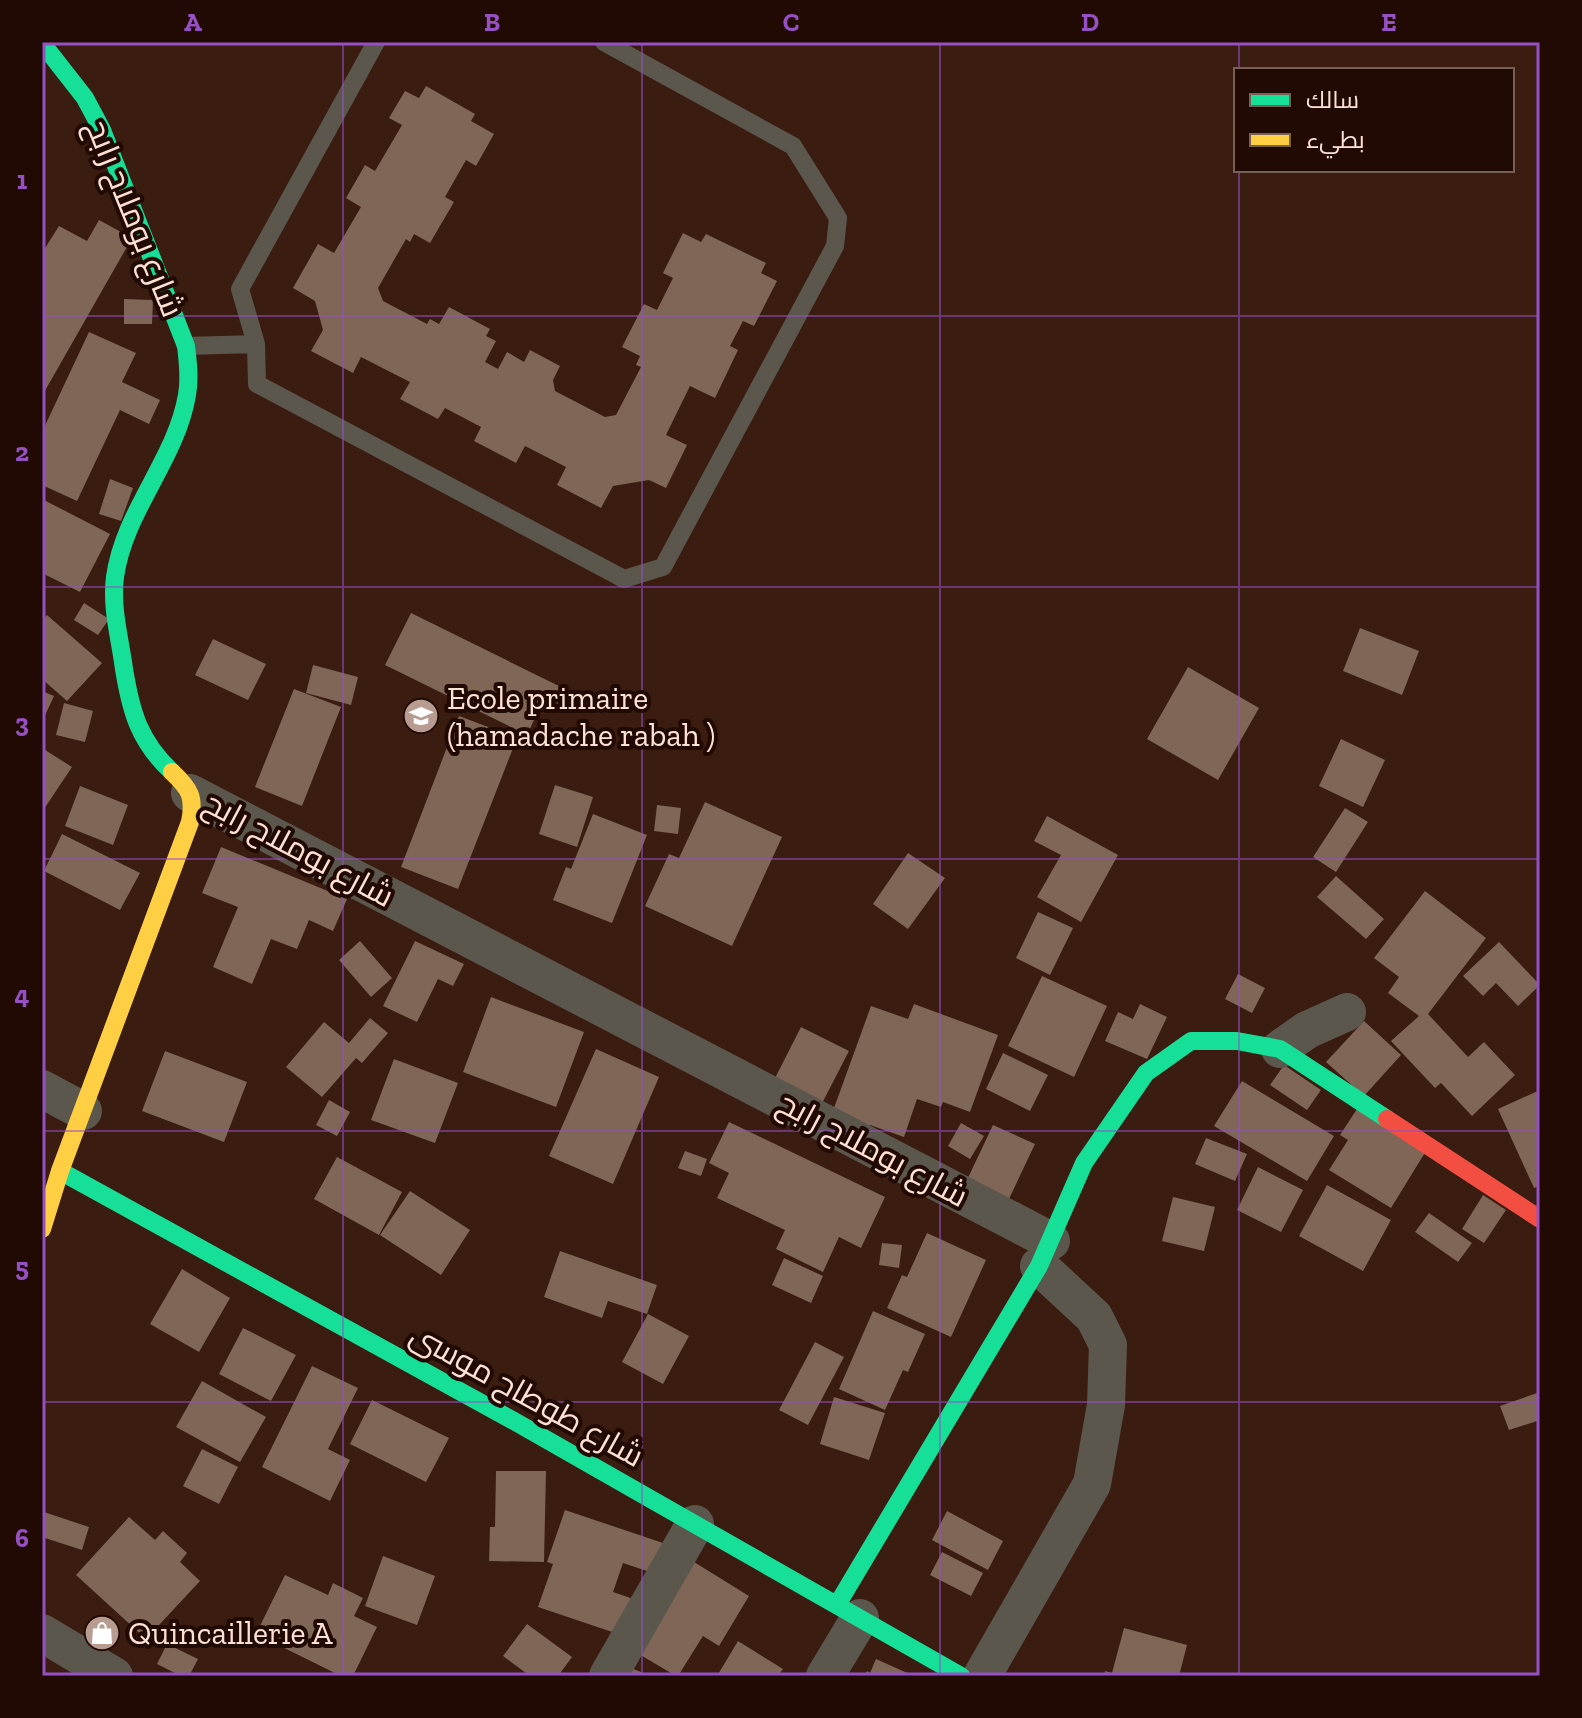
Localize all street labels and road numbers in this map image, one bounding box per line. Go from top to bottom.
street label: شارع بوملاح رابح [75,114,192,324]
street label: شارع بوملاح رابح [196,783,401,918]
street label: شارع بوملاح رابح [770,1083,975,1218]
street label: شارع طوطاح موسى [402,1315,650,1478]

